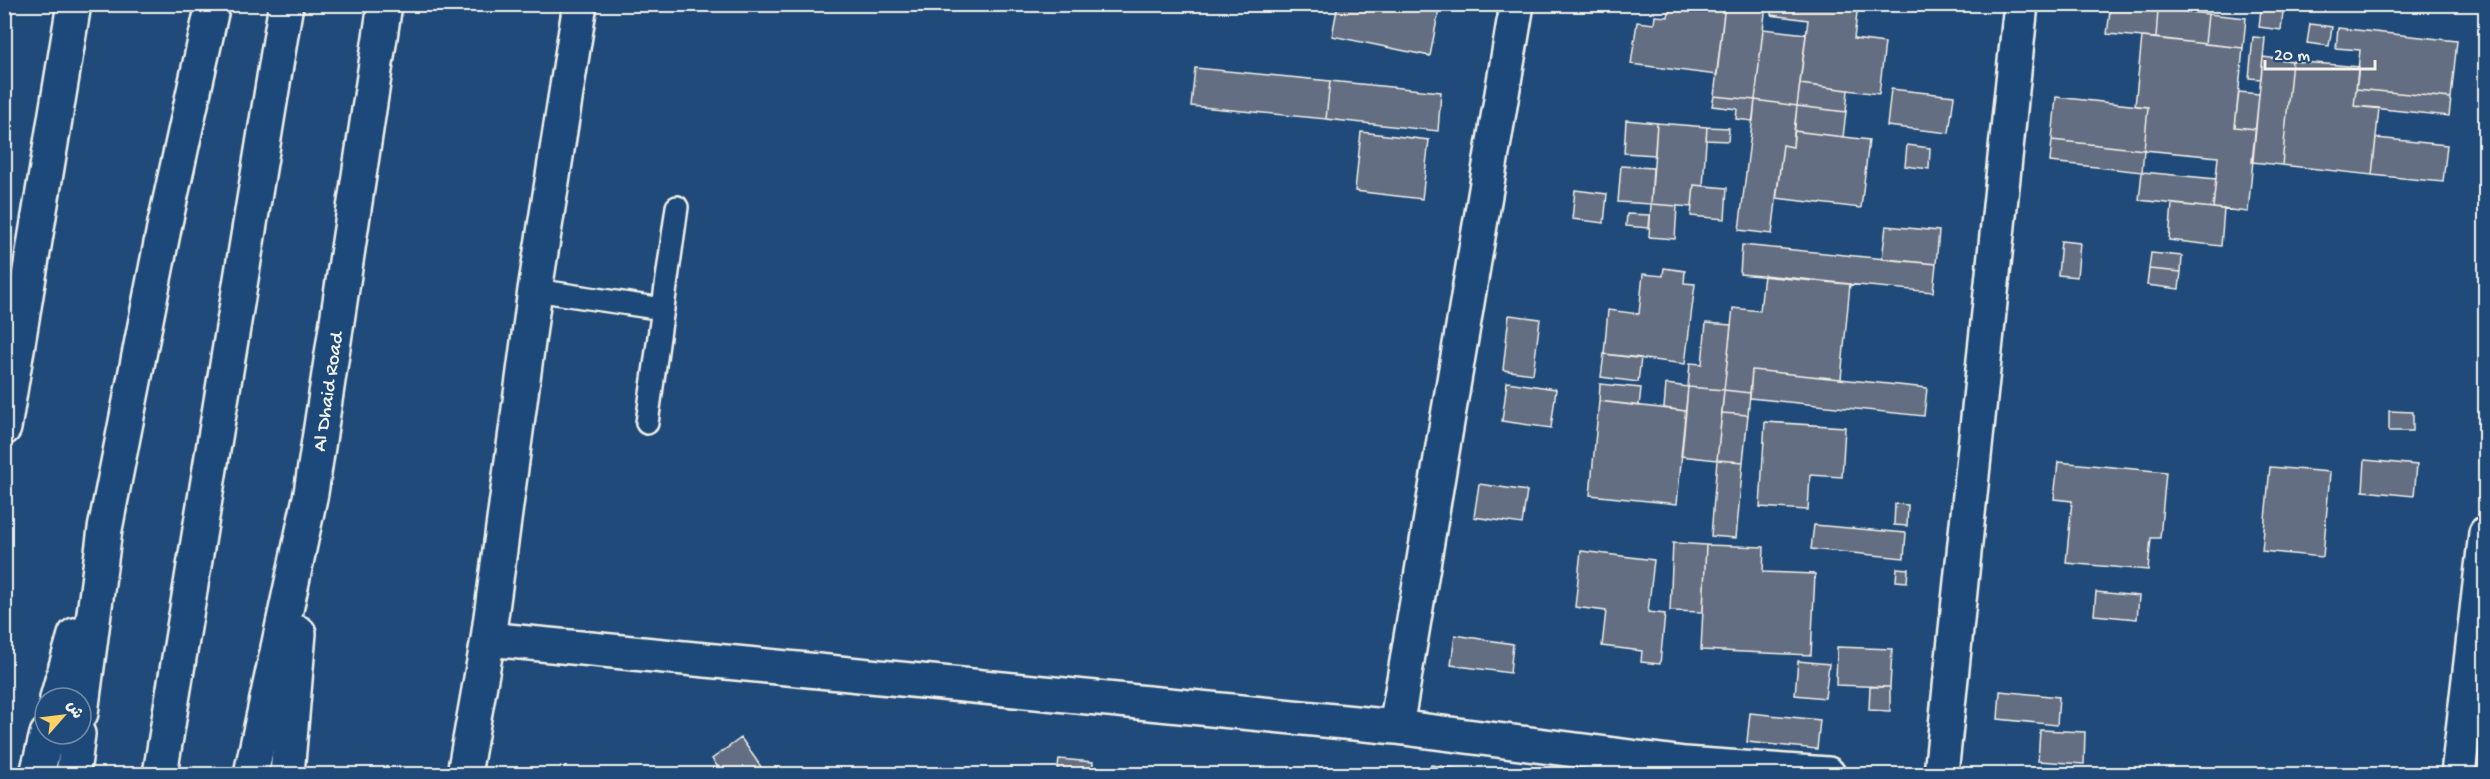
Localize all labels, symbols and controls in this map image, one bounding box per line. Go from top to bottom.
scale bar [2265,33,2374,71]
text: 20 m [2274,46,2310,67]
street label: Al Dhaid Road [309,329,351,453]
north arrow [33,686,93,746]
text: ش [61,698,86,723]

